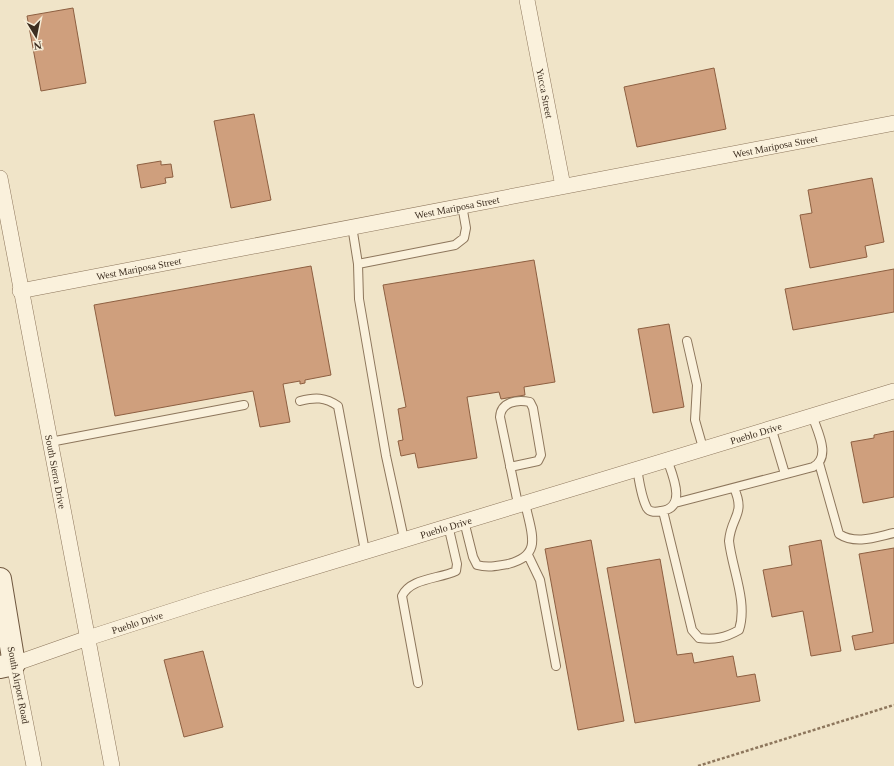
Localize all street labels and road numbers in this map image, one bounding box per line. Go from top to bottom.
street label: Yucca Street [534,68,555,119]
street label: West Mariposa Street [732,133,819,160]
street label: West Mariposa Street [414,194,501,221]
street label: West Mariposa Street [96,255,182,282]
street label: Pueblo Drive [729,420,784,446]
street label: South Sierra Drive [43,434,68,510]
street label: Pueblo Drive [419,514,474,541]
street label: Pueblo Drive [110,609,165,636]
street label: South Airport Road [6,646,31,725]

